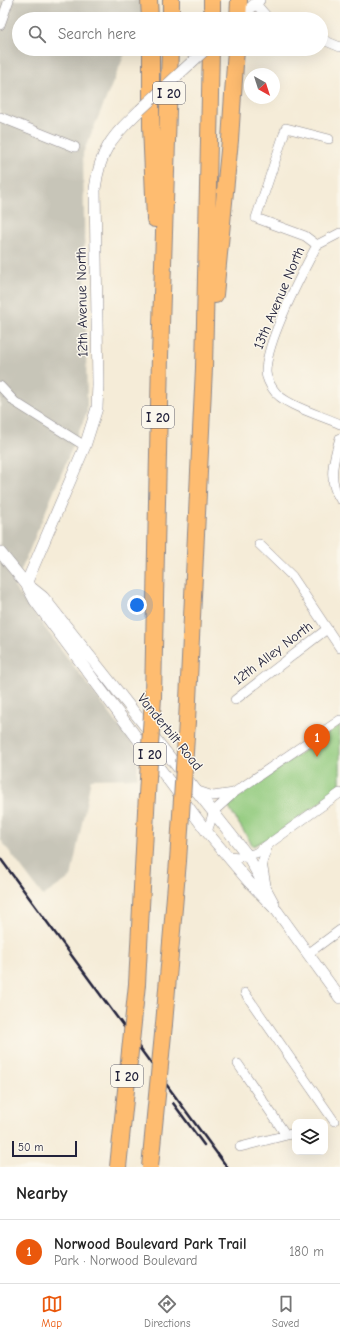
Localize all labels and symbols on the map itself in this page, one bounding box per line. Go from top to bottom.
north arrow [244,68,280,104]
road number: I 20 [153,82,185,104]
street label: 13th Avenue North [250,244,308,352]
street label: 12th Avenue North [73,247,91,357]
road number: I 20 [142,406,174,428]
your location [127,595,147,615]
street label: 12th Alley North [230,618,316,688]
street label: Vanderbilt Road [134,690,206,774]
pin: 1 [304,724,330,757]
road number: I 20 [134,743,166,765]
road number: I 20 [111,1065,143,1087]
scale bar [12,1139,77,1158]

